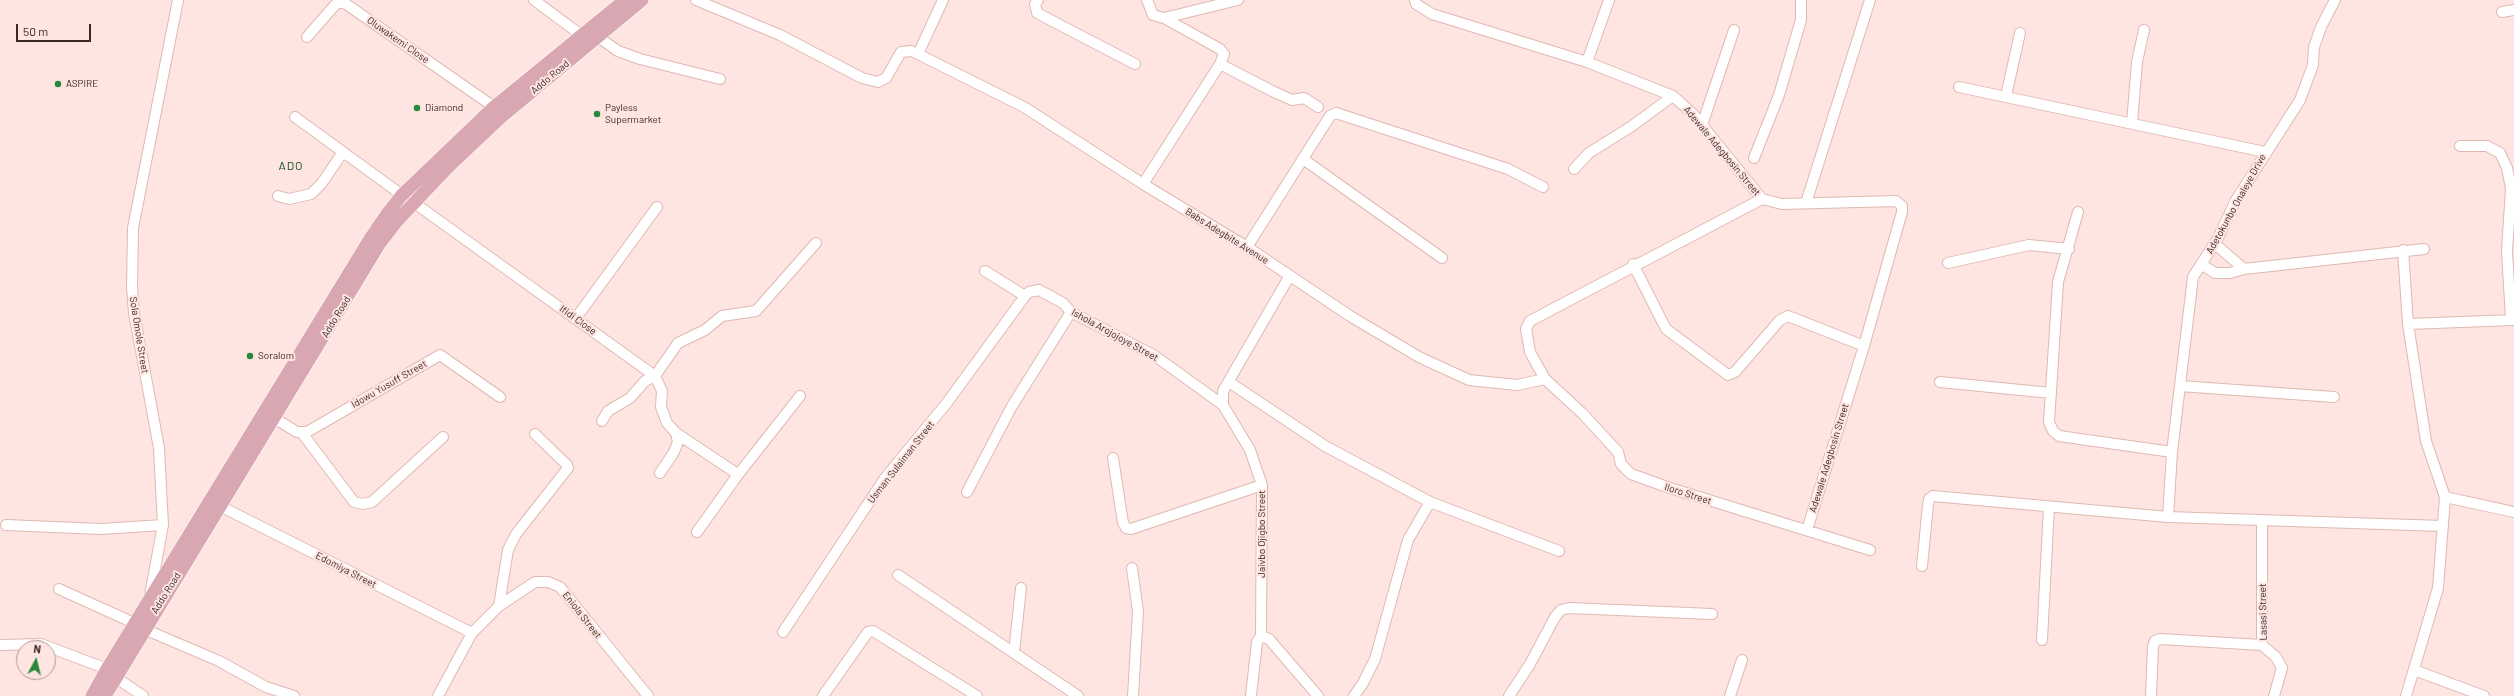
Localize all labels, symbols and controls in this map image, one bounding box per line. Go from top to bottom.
street label: Oluwakemi Close [365,14,431,66]
scale bar [18,16,93,42]
text: 50 m [23,24,48,38]
street label: Addo Road [528,57,572,97]
place label: ASPIRE [66,78,98,90]
marker: ASPIRE [53,79,63,89]
place label: Diamond [425,102,463,114]
place label: Payless Supermarket [605,102,661,126]
marker: Diamond [412,103,422,113]
street label: Adewale Adegbosin Street [1681,104,1763,198]
marker: Payless Supermarket [592,109,602,119]
street label: Adetokunbo Onaleye Drive [2203,152,2269,256]
district label: ADO [278,159,304,173]
street label: Babs Adegbite Avenue [1183,205,1271,267]
street label: Addo Road [319,294,353,340]
street label: Sola Omole Street [127,296,151,374]
street label: Ifidi Close [557,303,599,337]
street label: Ishola Arojojoye Street [1070,306,1160,364]
place label: Soralom [258,350,294,362]
marker: Soralom [245,351,255,361]
street label: Idowu Yusuff Street [349,358,429,410]
street label: Adewale Adegbosin Street [1807,402,1851,514]
street label: Usman Sulaiman Street [865,418,937,506]
street label: Iloro Street [1663,481,1713,507]
street label: Jaivbo Ojigbo Street [1256,490,1268,578]
street label: Edomiya Street [314,550,378,590]
street label: Addo Road [149,570,183,616]
street label: Lasasi Street [2257,583,2269,641]
street label: Eniola Street [560,589,604,641]
north arrow [16,640,56,680]
text: N [33,642,42,655]

